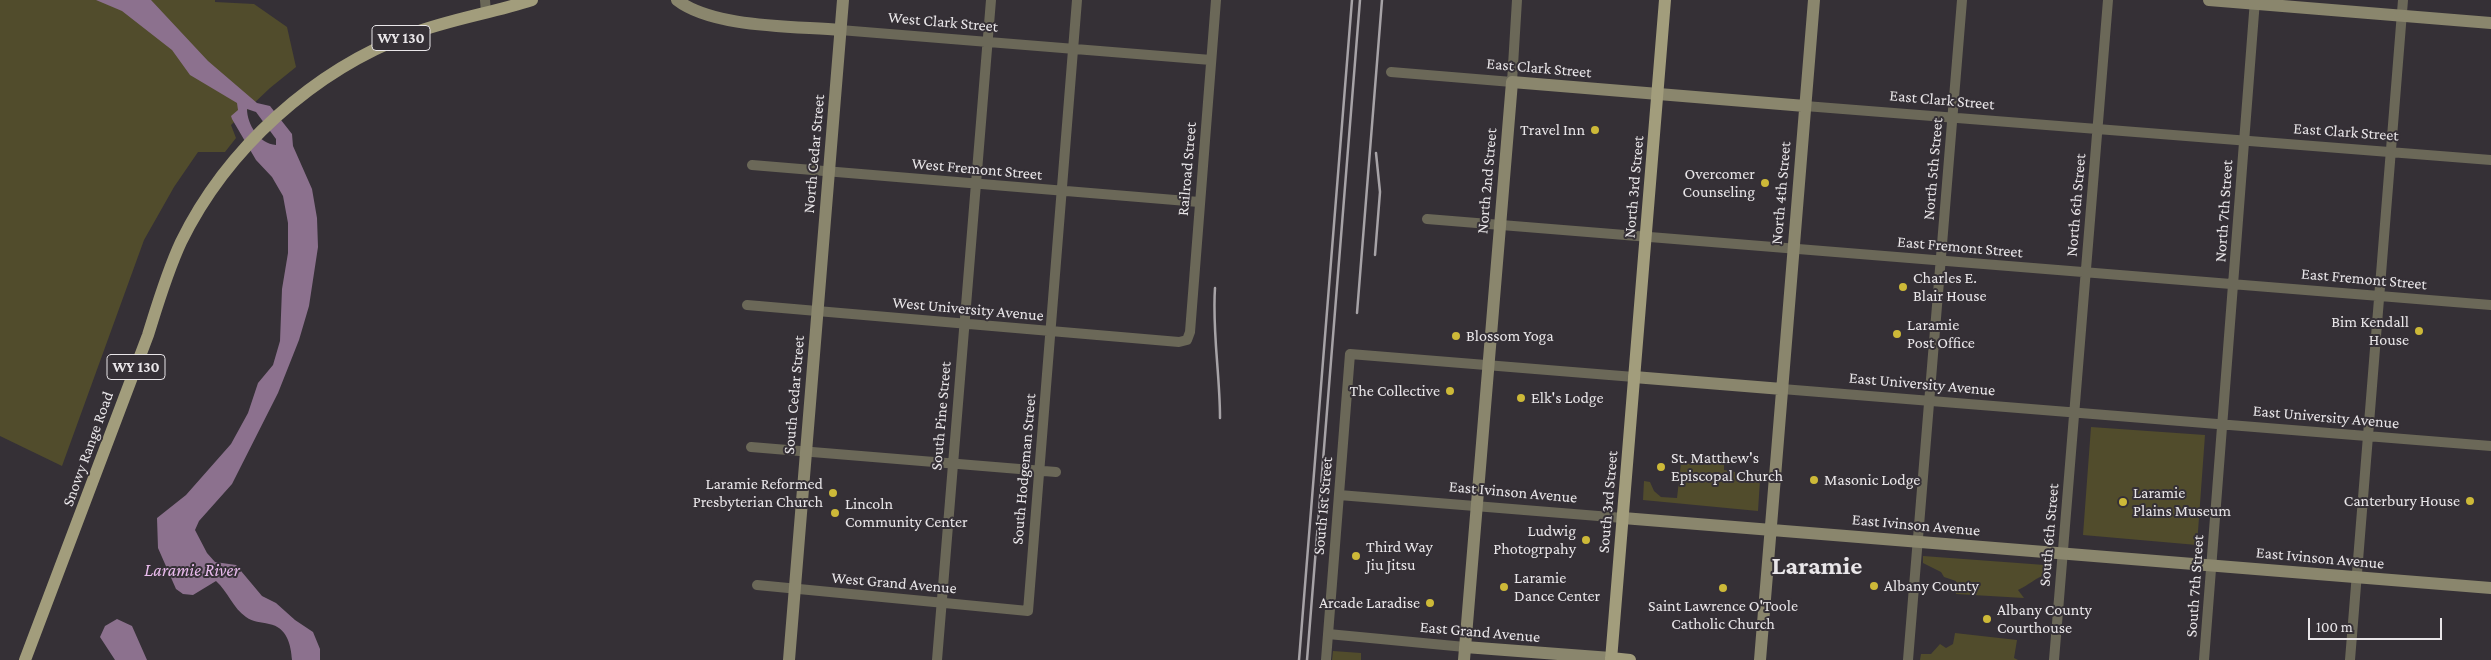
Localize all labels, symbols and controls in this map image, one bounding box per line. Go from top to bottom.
street label: West Clark Street [887,8,999,36]
road number: WY 130 [372,26,430,50]
street label: East Clark Street [1486,54,1592,82]
street label: East Clark Street [1889,86,1995,114]
street label: North Cedar Street [799,94,829,214]
street label: North 5th Street [1919,117,1947,221]
street label: East Clark Street [2293,119,2399,145]
place label: Travel Inn [1520,120,1585,140]
street label: Railroad Street [1173,121,1201,217]
marker: Travel Inn [1589,124,1601,136]
street label: North 2nd Street [1473,127,1501,235]
street label: North 3rd Street [1620,135,1648,239]
street label: North 4th Street [1767,141,1795,245]
street label: North 6th Street [2062,153,2090,257]
street label: West Fremont Street [911,154,1043,184]
street label: North 7th Street [2211,159,2237,263]
place label: Overcomer Counseling [1683,164,1755,202]
marker: Overcomer Counseling [1759,177,1771,189]
street label: East Fremont Street [1896,232,2024,262]
street label: East Fremont Street [2300,264,2428,294]
place label: Charles E. Blair House [1913,268,1986,306]
marker: Charles E. Blair House [1897,281,1909,293]
street label: West University Avenue [892,293,1044,325]
place label: Bim Kendall House [2331,312,2409,350]
place label: Laramie Post Office [1907,315,1975,353]
marker: Bim Kendall House [2413,325,2425,337]
place label: Blossom Yoga [1466,326,1554,346]
marker: Laramie Post Office [1891,328,1903,340]
marker: Blossom Yoga [1450,330,1462,342]
street label: South Cedar Street [779,335,809,455]
road number: WY 130 [107,354,165,380]
street label: South Pine Street [927,361,955,471]
street label: East University Avenue [1848,368,1996,400]
place label: The Collective [1350,381,1440,401]
marker: The Collective [1444,385,1456,397]
place label: Elk's Lodge [1531,388,1604,408]
street label: Snowy Range Road [58,389,118,509]
marker: Elk's Lodge [1515,392,1527,404]
street label: South Hodgeman Street [1008,393,1040,545]
street label: East University Avenue [2252,401,2400,433]
place label: St. Matthew's Episcopal Church [1671,448,1783,486]
street label: South 3rd Street [1594,450,1622,554]
street label: South 1st Street [1309,456,1337,556]
marker: St. Matthew's Episcopal Church [1655,461,1667,473]
place label: Masonic Lodge [1824,470,1920,490]
place label: Laramie Reformed Presbyterian Church [693,474,823,512]
marker: Masonic Lodge [1808,474,1820,486]
street label: East Ivinson Avenue [1448,477,1578,507]
street label: South 6th Street [2035,483,2063,587]
place label: Laramie Plains Museum [2133,483,2231,521]
marker: Laramie Reformed Presbyterian Church [827,487,839,499]
place label: Canterbury House [2344,491,2460,511]
place label: Lincoln Community Center [845,494,968,532]
marker: Canterbury House [2464,495,2476,507]
marker: Laramie Plains Museum [2117,496,2129,508]
marker: Lincoln Community Center [829,507,841,519]
street label: East Ivinson Avenue [1851,510,1981,540]
place label: Ludwig Photogrpahy [1493,521,1576,559]
marker: Ludwig Photogrpahy [1580,534,1592,546]
street label: South 7th Street [2182,534,2208,638]
place label: Third Way Jiu Jitsu [1366,537,1433,575]
street label: East Ivinson Avenue [2255,543,2385,573]
marker: Third Way Jiu Jitsu [1350,550,1362,562]
district label: Laramie [1772,550,1862,582]
water label: Laramie River [144,559,240,581]
street label: West Grand Avenue [831,568,957,598]
place label: Laramie Dance Center [1514,568,1600,606]
place label: Albany County [1884,576,1979,596]
marker: Albany County [1868,580,1880,592]
marker: Laramie Dance Center [1498,581,1510,593]
marker: Saint Lawrence O'Toole Catholic Church [1717,582,1729,594]
place label: Arcade Laradise [1319,593,1420,613]
place label: Saint Lawrence O'Toole Catholic Church [1648,596,1798,634]
marker: Arcade Laradise [1424,597,1436,609]
place label: Albany County Courthouse [1997,600,2092,638]
scale bar [2311,608,2445,640]
marker: Albany County Courthouse [1981,613,1993,625]
street label: East Grand Avenue [1419,617,1541,647]
text: 100 m [2316,619,2353,635]

